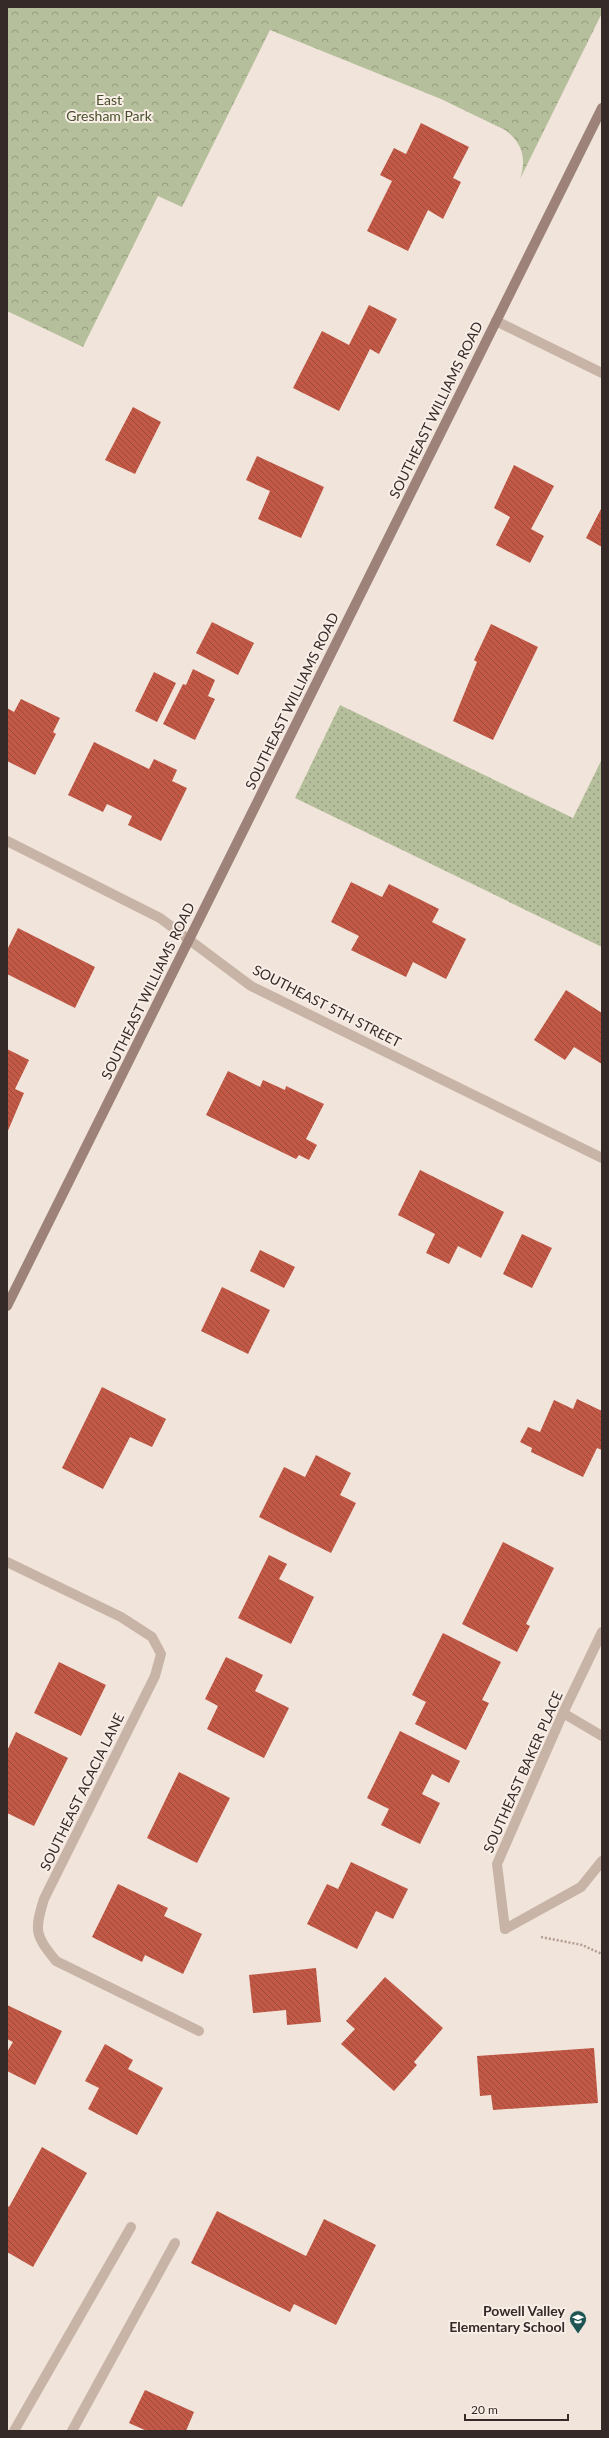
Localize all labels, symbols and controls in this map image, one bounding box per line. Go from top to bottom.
park label: East Gresham Park [66,91,153,124]
street label: SOUTHEAST WILLIAMS ROAD [385,319,486,501]
street label: SOUTHEAST WILLIAMS ROAD [241,610,342,792]
street label: SOUTHEAST WILLIAMS ROAD [97,900,198,1082]
street label: SOUTHEAST 5TH STREET [250,961,405,1051]
street label: SOUTHEAST BAKER PLACE [479,1688,566,1855]
street label: SOUTHEAST ACACIA LANE [36,1710,127,1873]
place label: Powell Valley Elementary School [449,2302,566,2335]
school or university icon: Powell Valley Elementary School [568,2309,588,2334]
scale bar [465,2396,568,2422]
text: 20 m [471,2402,498,2417]

